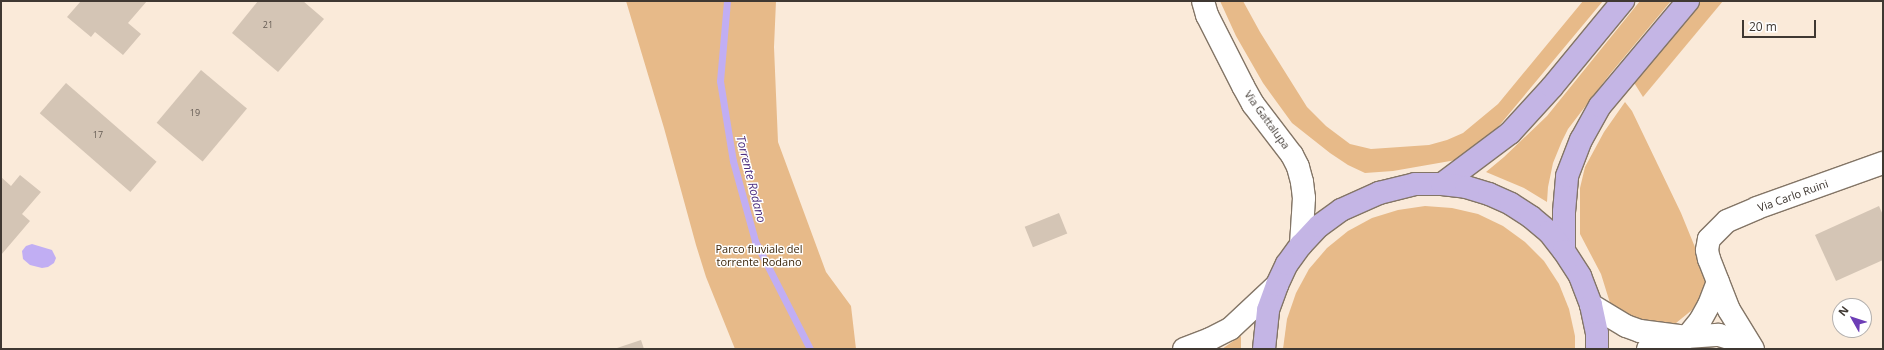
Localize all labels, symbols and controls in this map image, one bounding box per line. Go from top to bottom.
scale bar [1744,12,1818,38]
text: 20 m [1749,18,1777,35]
house number: 21 [263,20,273,30]
street label: Via Gattalupa [1241,88,1293,152]
house number: 19 [190,108,200,118]
house number: 17 [93,130,103,140]
water label: Torrente Rodano [733,134,769,224]
street label: Via Carlo Ruini [1756,177,1830,215]
park label: Parco fluviale del torrente Rodano [715,243,803,269]
north arrow [1832,298,1872,338]
text: N [1834,303,1852,319]

